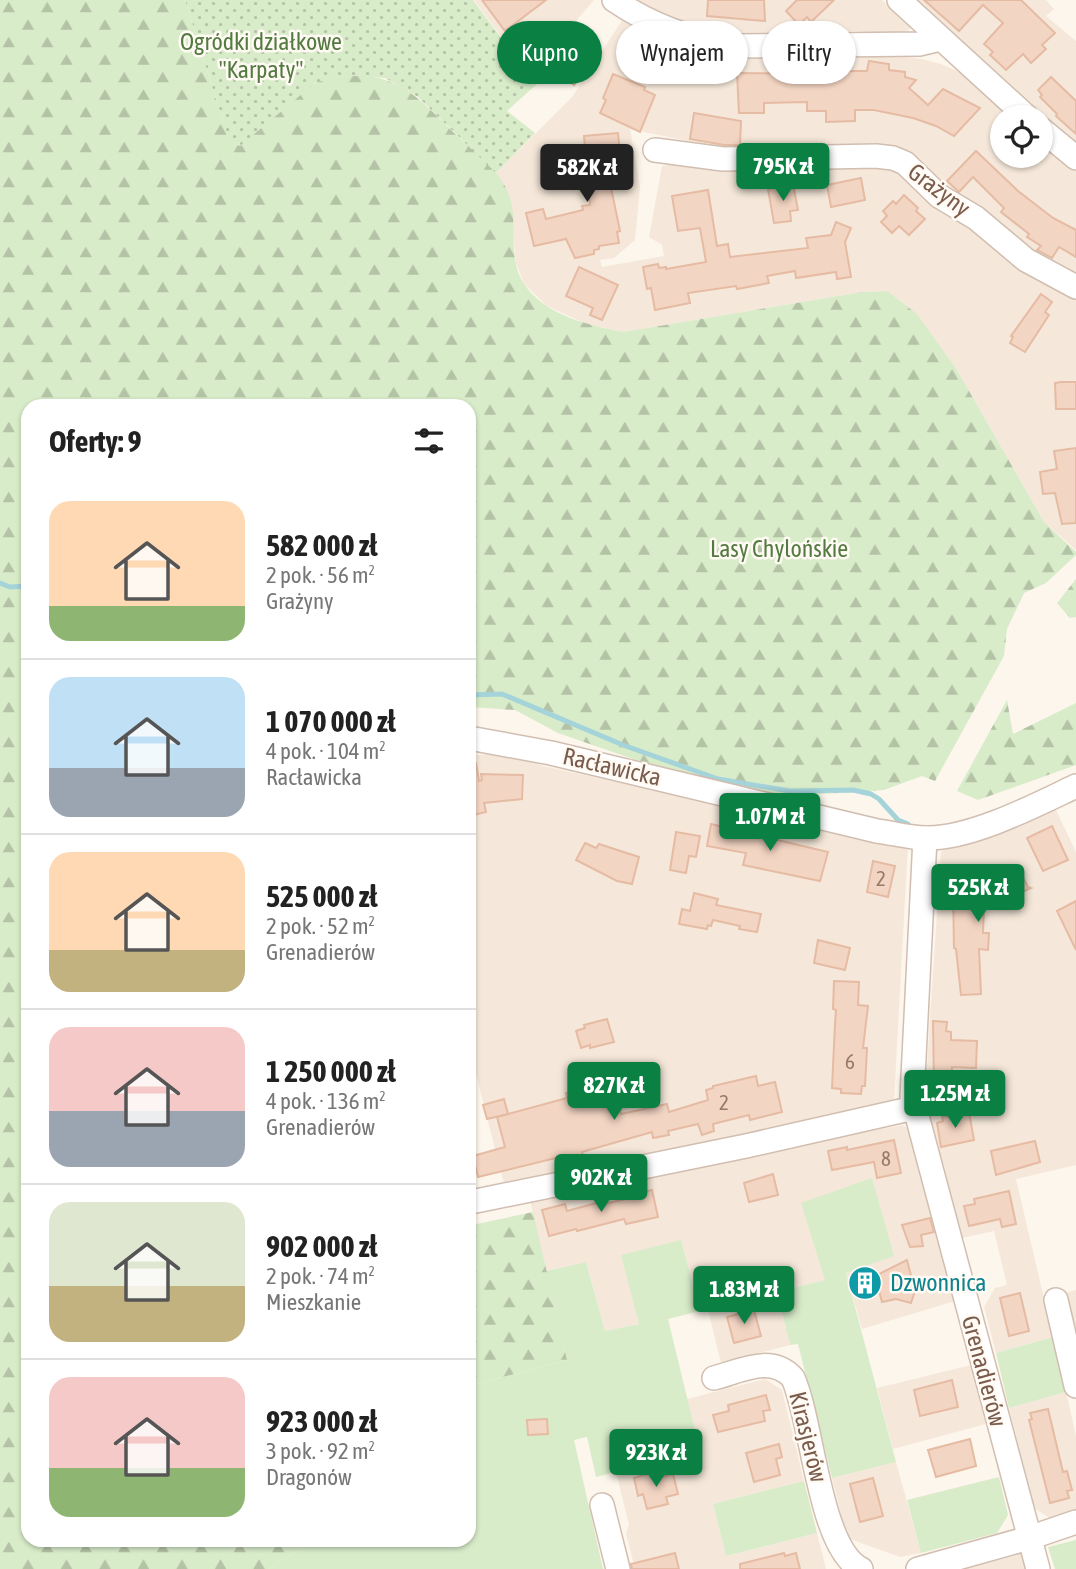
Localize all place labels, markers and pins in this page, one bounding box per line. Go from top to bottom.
pin: 582K zł [522,144,652,204]
pin: 795K zł [718,144,848,203]
pin: 1.07M zł [698,794,842,853]
pin: 525K zł [913,864,1043,924]
pin: 827K zł [549,1062,679,1122]
pin: 1.25M zł [883,1070,1027,1130]
pin: 902K zł [536,1154,666,1214]
building icon: Dzwonnica [846,1264,884,1302]
pin: 1.83M zł [672,1266,816,1326]
place label: Dzwonnica [890,1269,986,1296]
pin: 923K zł [591,1430,721,1489]

